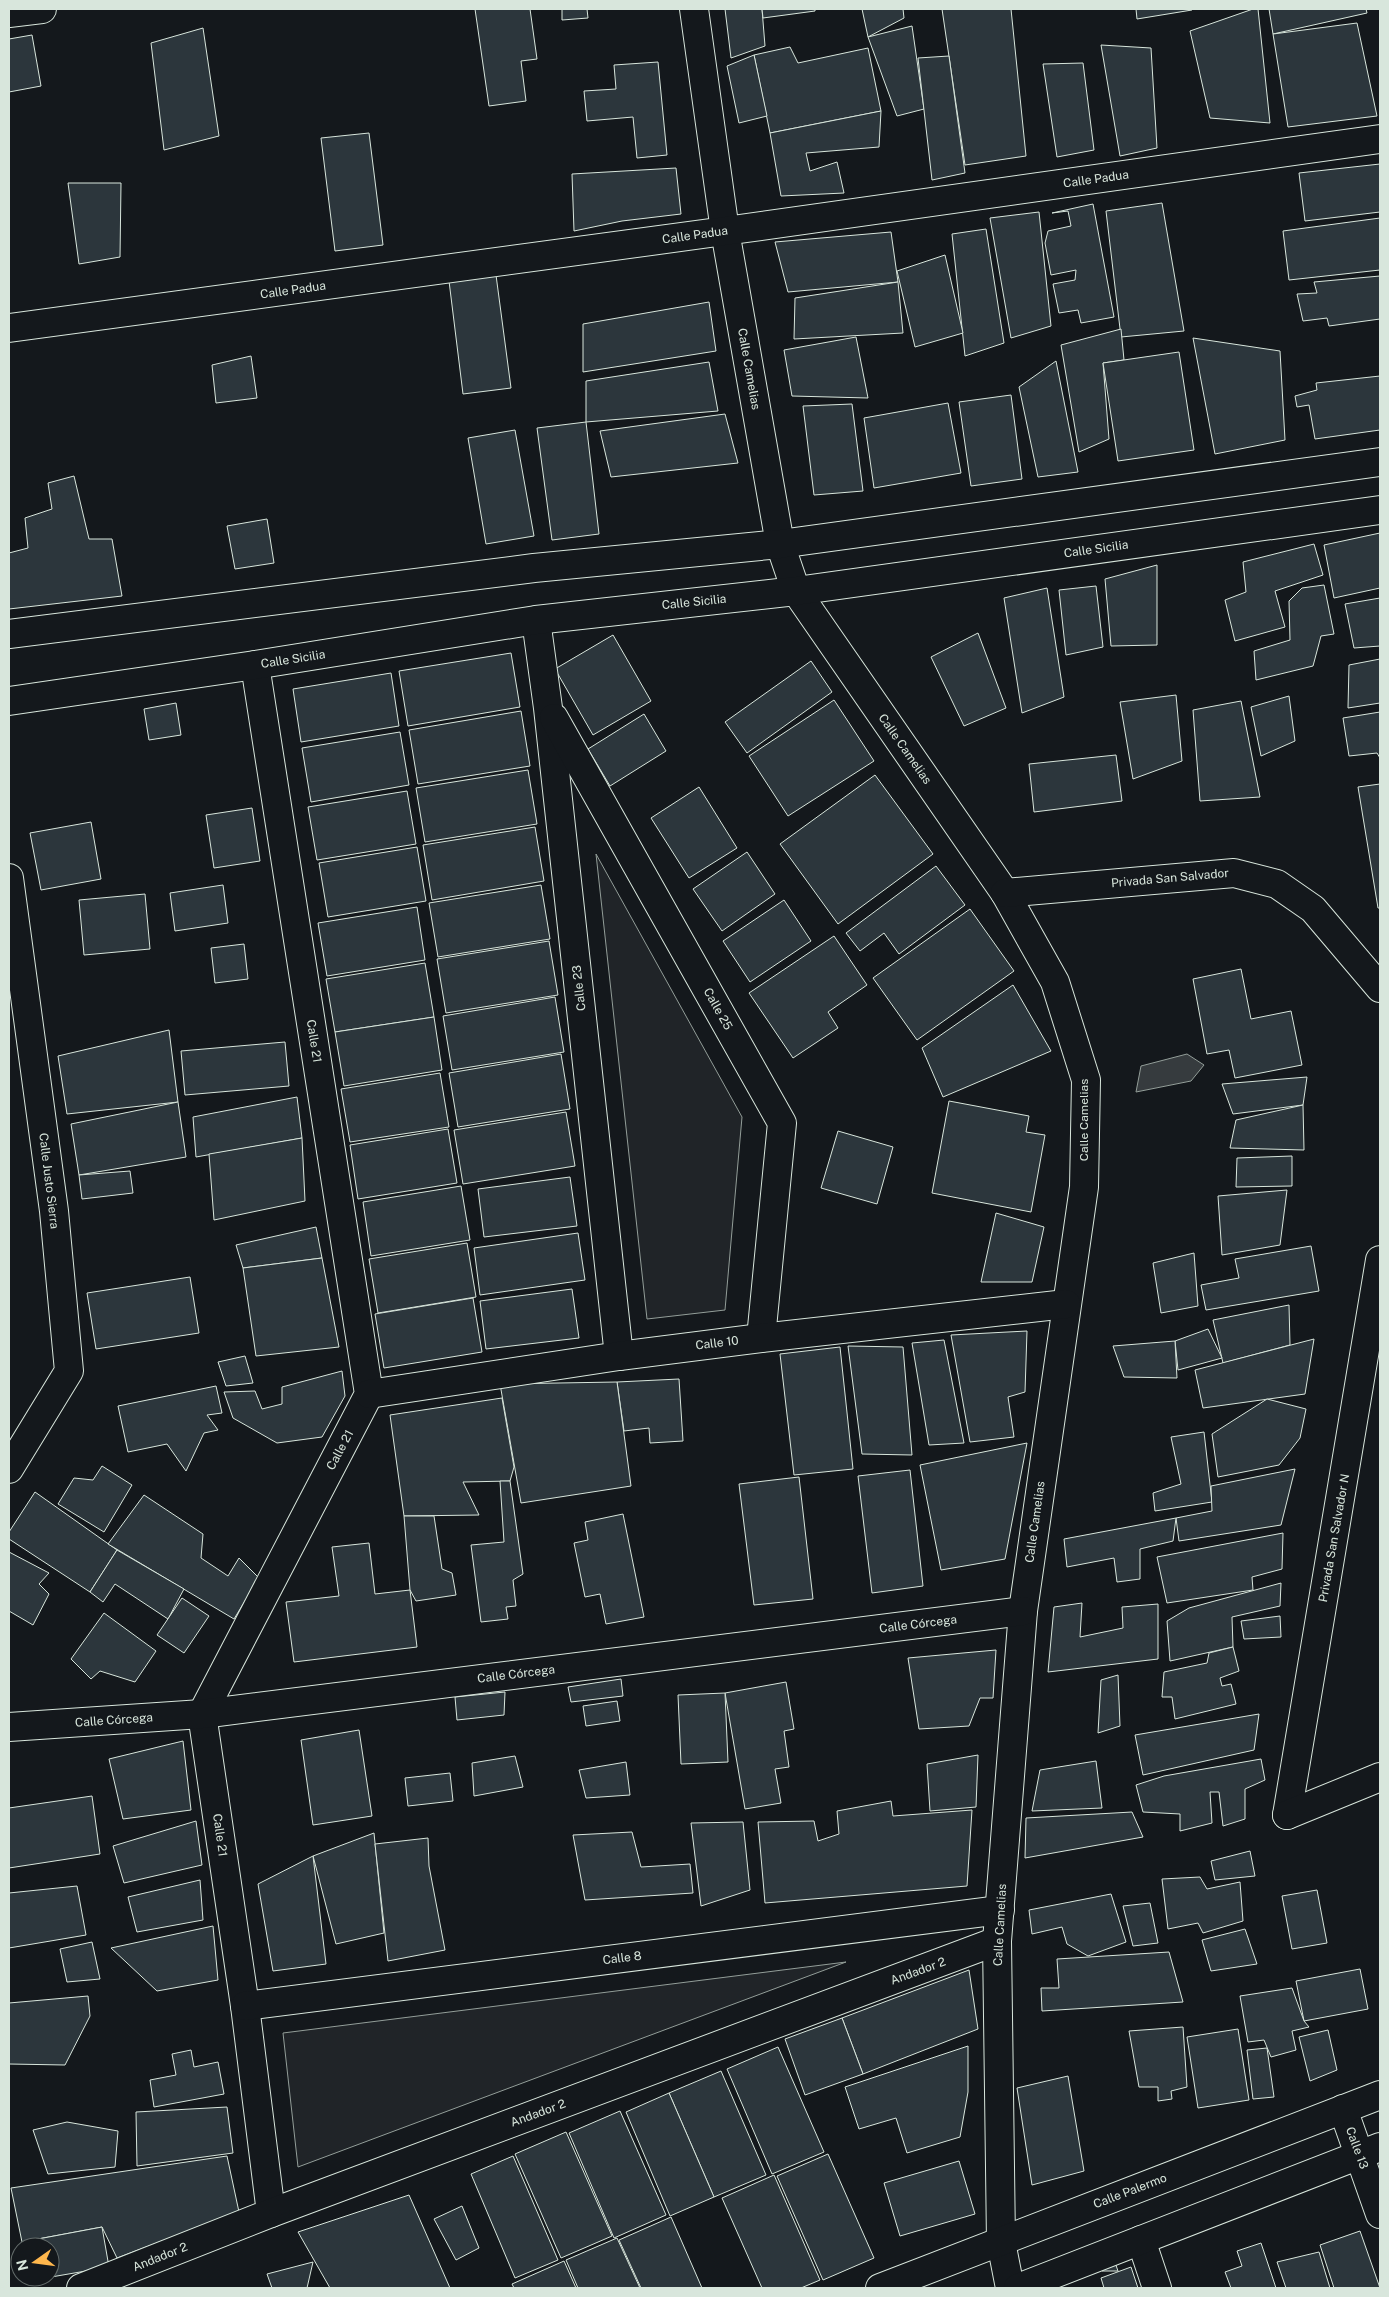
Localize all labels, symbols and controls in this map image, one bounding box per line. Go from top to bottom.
street label: Calle Padua [1062,167,1130,191]
street label: Calle Padua [661,223,729,247]
street label: Calle Padua [259,278,327,302]
street label: Calle Camelias [735,327,763,411]
street label: Calle Sicilia [1063,538,1129,560]
street label: Calle Sicilia [661,592,727,612]
street label: Calle Sicilia [260,647,326,671]
street label: Calle Camelias [876,711,934,787]
street label: Privada San Salvador [1110,866,1230,890]
street label: Calle 23 [570,964,588,1012]
street label: Calle 25 [701,985,735,1033]
street label: Calle 21 [304,1019,324,1063]
street label: Calle Camelias [1077,1079,1091,1161]
street label: Calle Justo Sierra [36,1132,62,1230]
street label: Calle 10 [695,1333,739,1353]
street label: Calle 21 [324,1428,356,1472]
street label: Privada San Salvador N [1316,1473,1352,1603]
street label: Calle Camelias [1022,1480,1048,1564]
street label: Calle Córcega [878,1612,958,1636]
street label: Calle Córcega [476,1662,556,1686]
street label: Calle Córcega [75,1710,153,1730]
street label: Calle 21 [210,1813,230,1857]
street label: Calle Camelias [991,1883,1009,1967]
street label: Calle 8 [602,1949,642,1967]
street label: Andador 2 [888,1955,948,1987]
street label: Andador 2 [508,2097,568,2129]
street label: Calle 13 [1343,2125,1371,2171]
street label: Calle Palermo [1091,2171,1169,2211]
north arrow [10,2237,60,2287]
street label: Andador 2 [131,2240,189,2274]
text: N [13,2258,31,2272]

